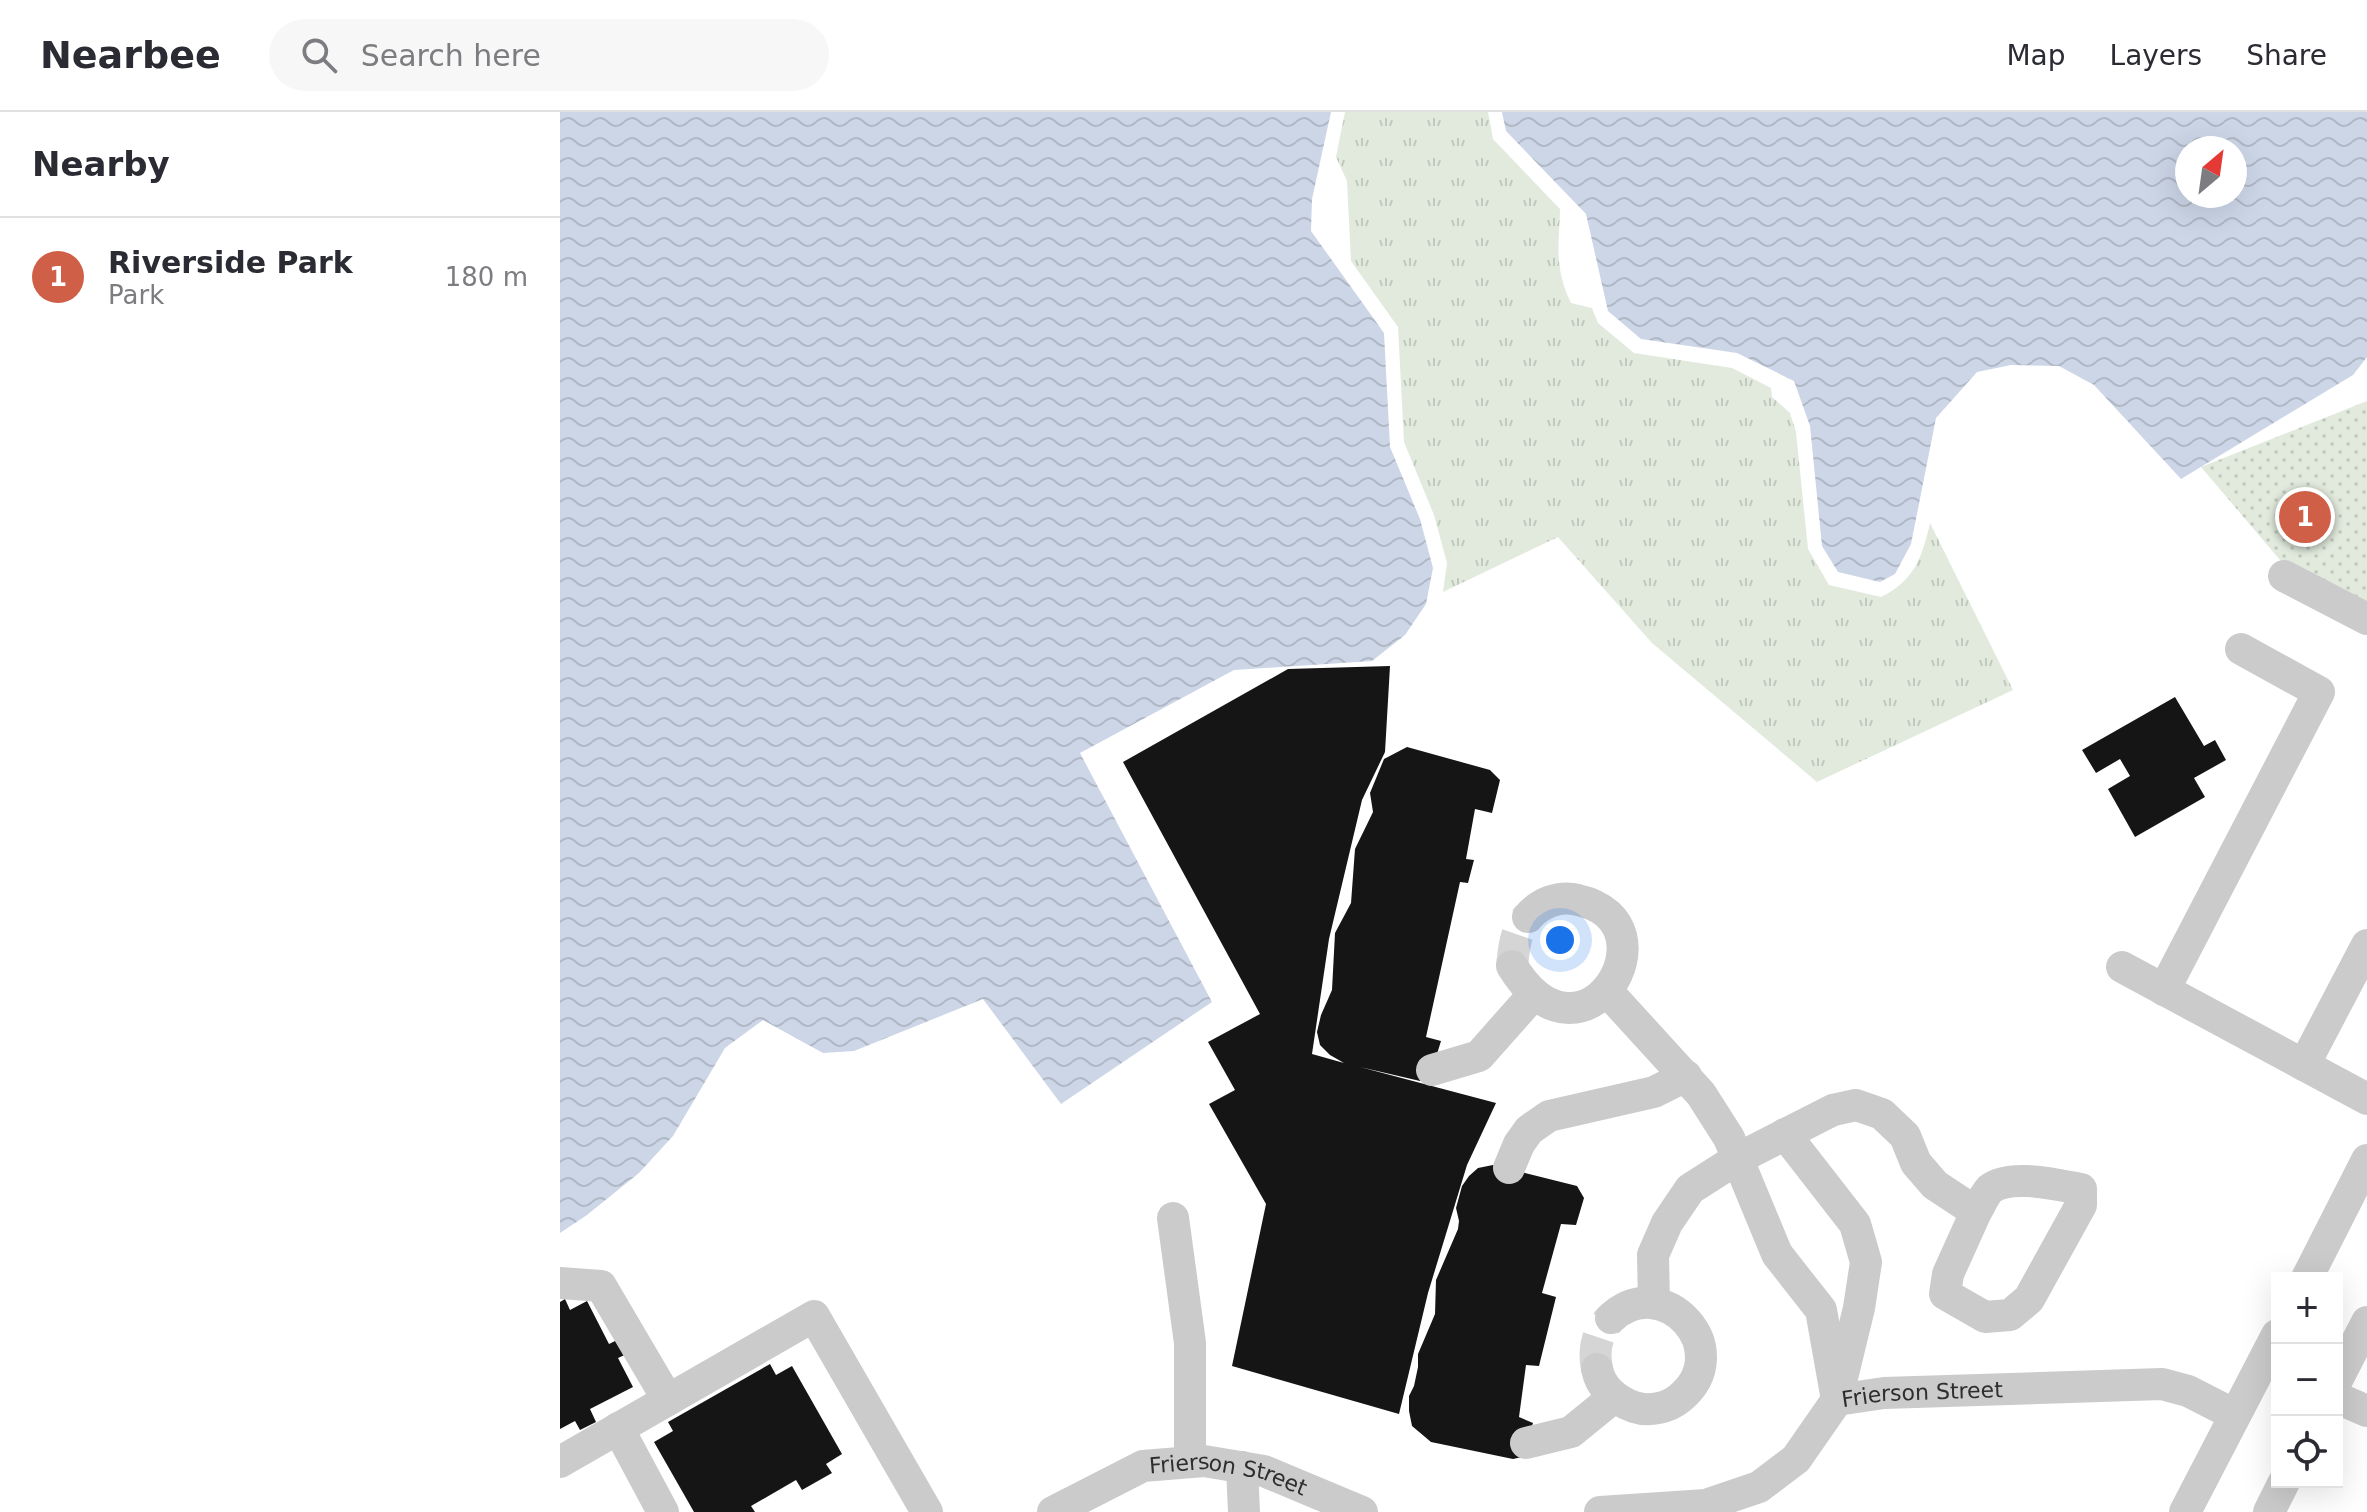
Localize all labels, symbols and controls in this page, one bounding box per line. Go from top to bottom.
search box [269,19,829,91]
text: Nearbee [40,33,221,77]
icon: search [297,33,341,77]
text: Search here [361,38,541,73]
text: Map [2006,39,2066,72]
text: Layers [2110,39,2202,72]
text: Share [2246,39,2327,72]
north arrow [2175,136,2247,208]
text: Nearby [32,144,170,184]
text: Riverside Park [108,245,353,280]
text: 1 [49,262,67,292]
text: 180 m [445,262,528,292]
text: Park [108,280,164,310]
pin: 1 [2279,487,2331,547]
your location [1540,920,1580,960]
map controls [2271,1272,2343,1488]
button: + [2271,1272,2343,1344]
button: − [2271,1344,2343,1416]
street label: Frierson Street [1840,1377,2004,1412]
button: locate [2271,1416,2343,1488]
street label: Frierson Street [1148,1449,1311,1501]

